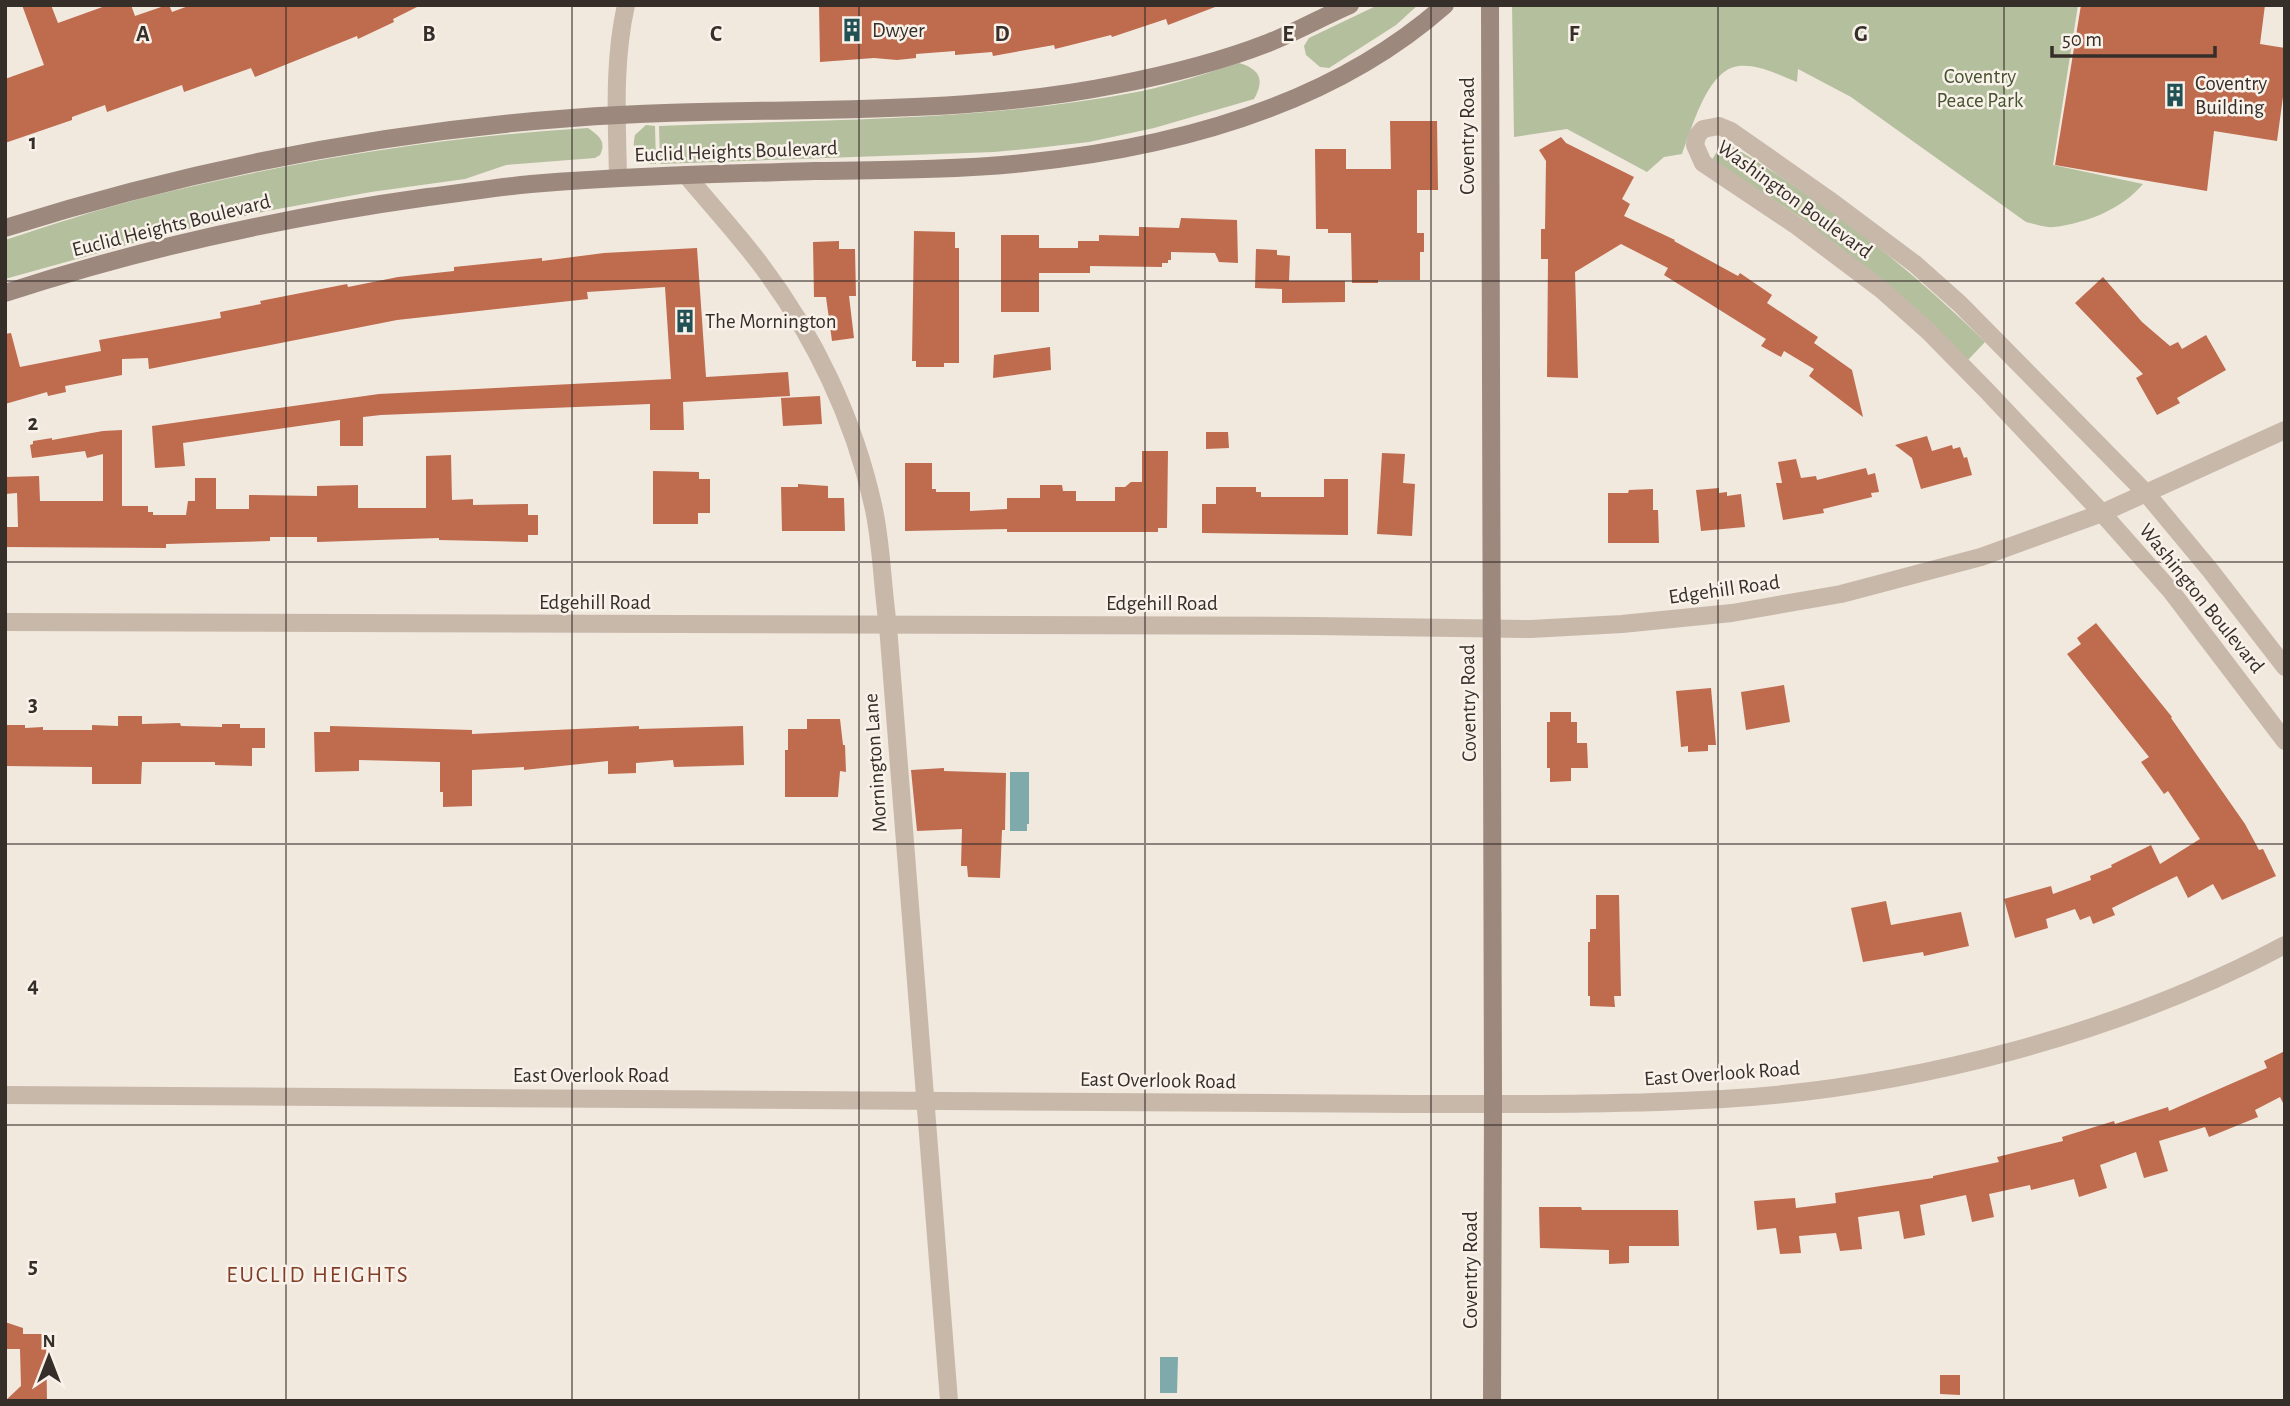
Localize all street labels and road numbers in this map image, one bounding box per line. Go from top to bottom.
street label: Coventry Road [1457,77,1478,195]
street label: Washington Boulevard [1713,136,1876,263]
street label: Euclid Heights Boulevard [634,137,838,166]
street label: Euclid Heights Boulevard [70,191,273,260]
street label: Washington Boulevard [2135,520,2268,677]
street label: Edgehill Road [1667,571,1781,608]
street label: Edgehill Road [539,592,651,613]
street label: Edgehill Road [1106,593,1218,614]
street label: Coventry Road [1457,644,1480,762]
street label: Mornington Lane [860,693,891,833]
street label: East Overlook Road [1643,1058,1801,1089]
street label: East Overlook Road [513,1065,669,1086]
street label: East Overlook Road [1080,1069,1236,1092]
street label: Coventry Road [1460,1211,1481,1329]

